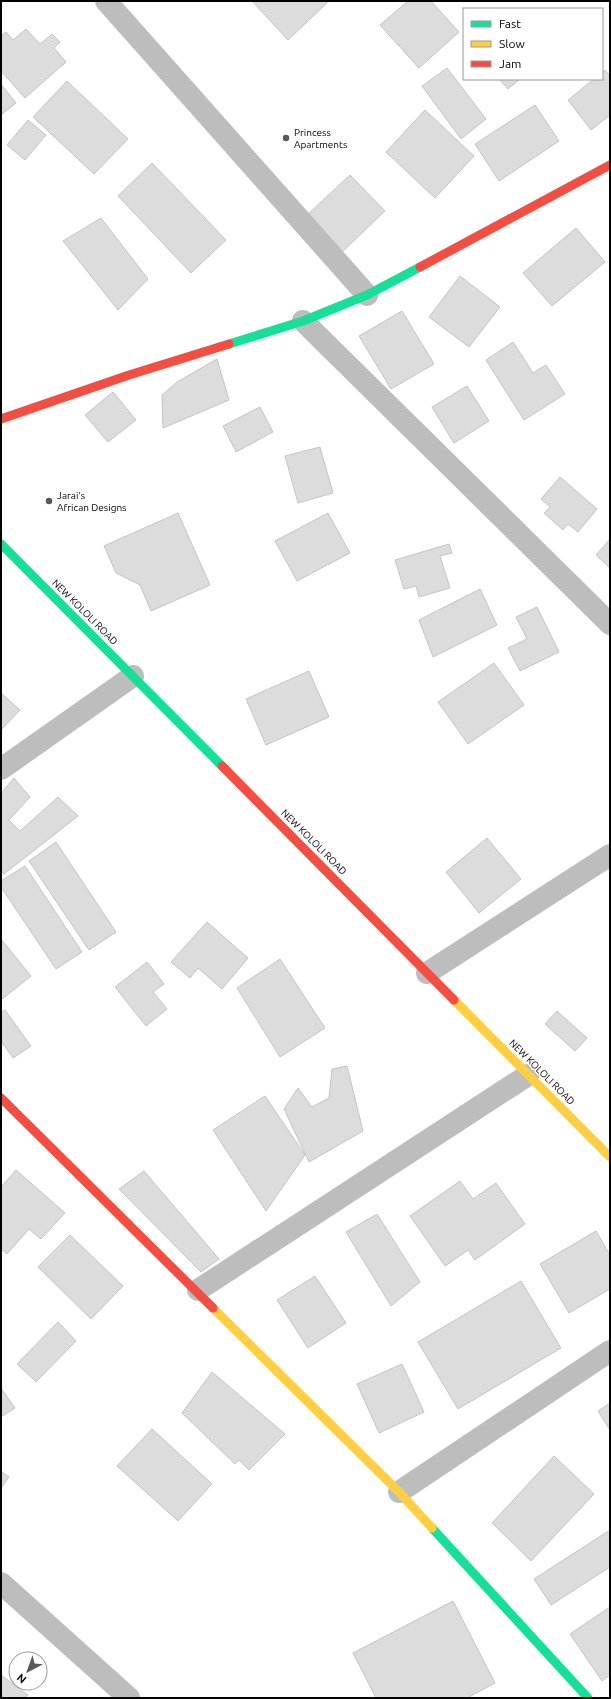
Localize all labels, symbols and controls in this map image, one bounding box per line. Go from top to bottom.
legend [463,8,603,80]
text: Fast [499,17,521,30]
text: Slow [499,37,525,50]
text: Jam [499,57,521,70]
place label: Princess Apartments [294,127,347,150]
marker: Princess Apartments [281,133,291,143]
place label: Jarai's African Designs [57,490,126,513]
marker: Jarai's African Designs [44,496,54,506]
street label: NEW KOLOLI ROAD [50,577,120,647]
street label: NEW KOLOLI ROAD [279,807,349,877]
street label: NEW KOLOLI ROAD [507,1037,577,1107]
north arrow [8,1651,48,1691]
text: N [14,1671,28,1686]

